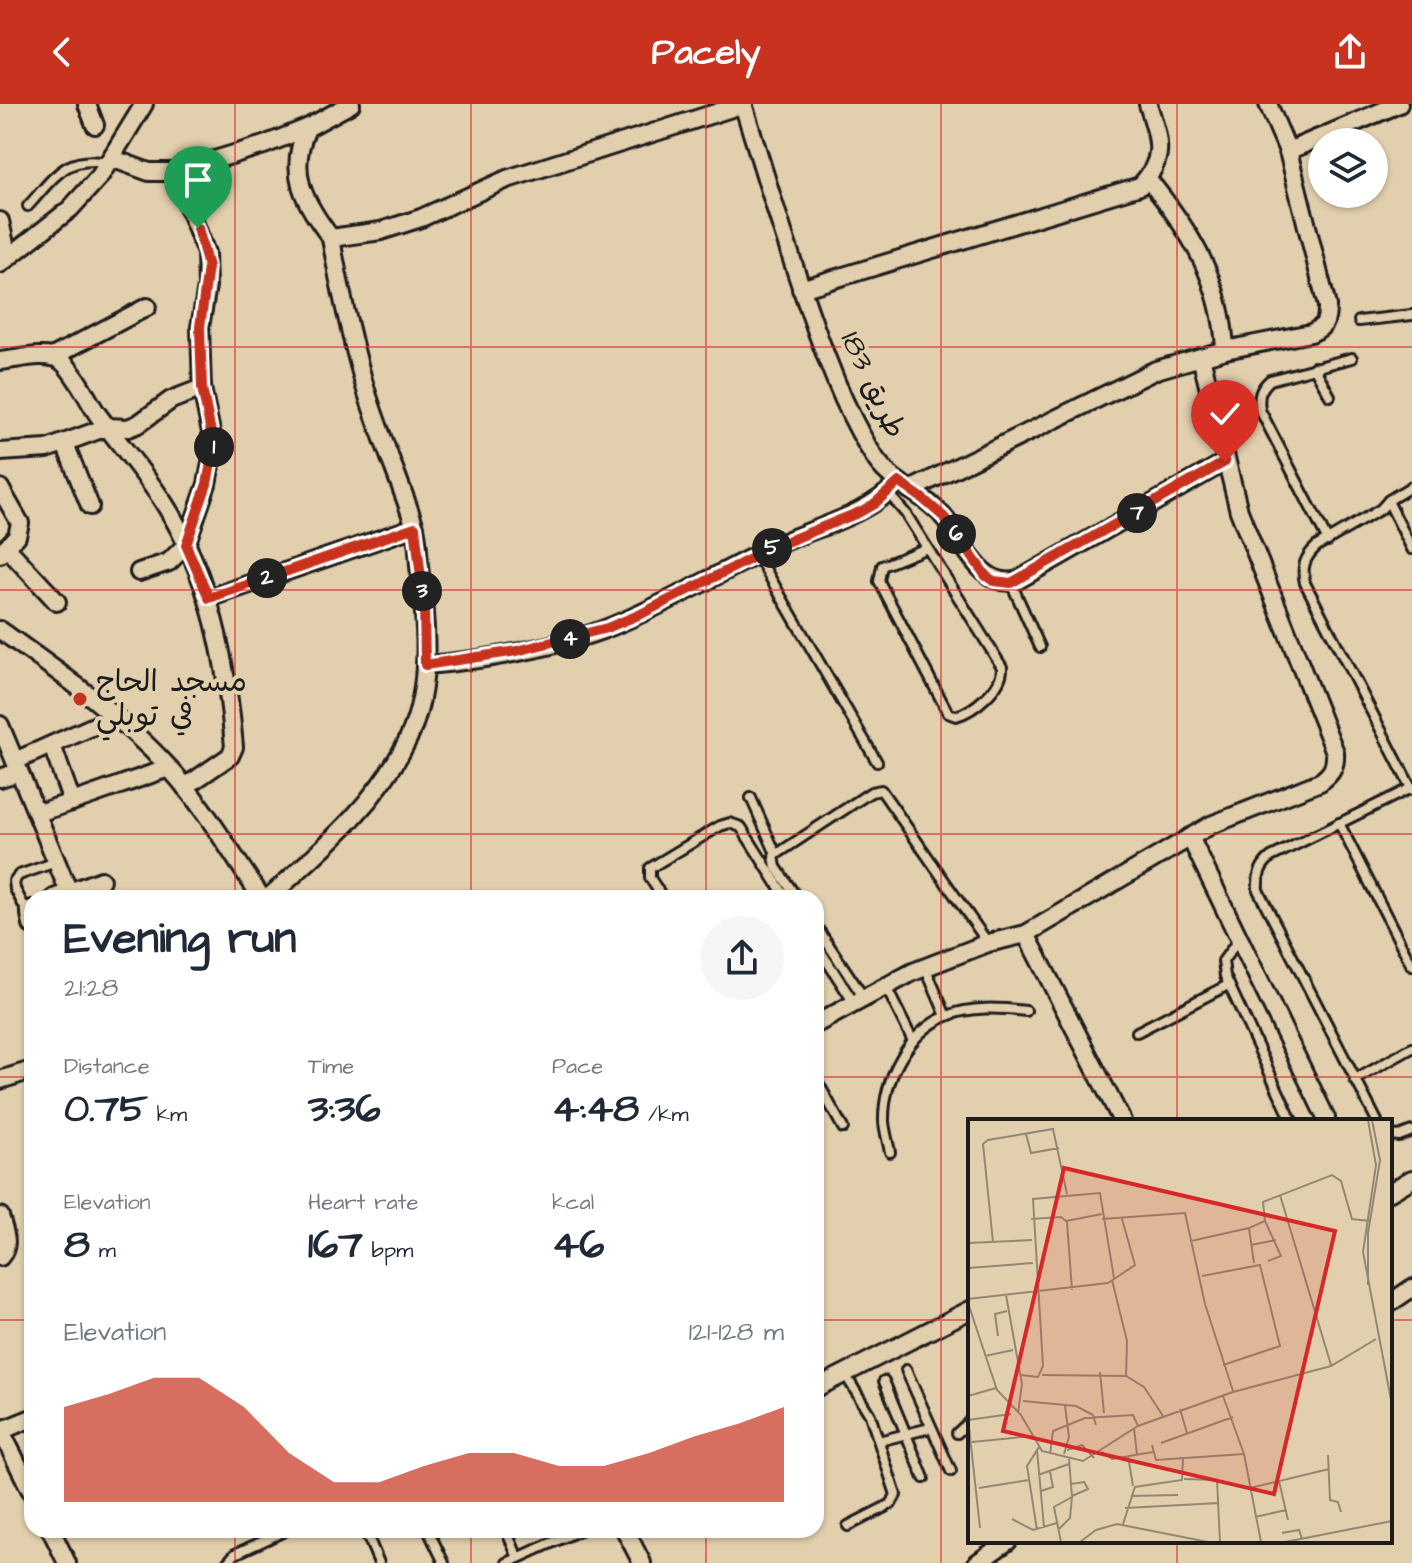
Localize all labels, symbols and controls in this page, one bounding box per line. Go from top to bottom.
text: Pacely [652,27,760,78]
icon: back [40,30,84,74]
icon: share [1328,30,1372,74]
map controls [1308,128,1388,208]
button: layers [1308,128,1388,208]
pin [164,146,232,228]
icon: arrive [176,158,220,202]
street label: طريق 183 [830,325,916,445]
pin [1191,380,1259,462]
icon: check [1203,392,1247,436]
pin: 1 [194,427,234,467]
text: 1 [213,431,215,462]
pin: 7 [1117,493,1157,533]
text: 7 [1130,497,1144,528]
pin: 6 [936,514,976,554]
text: 6 [949,518,963,549]
pin: 5 [752,528,792,568]
text: 5 [764,532,780,563]
pin: 2 [247,558,287,598]
text: 2 [261,562,273,593]
pin: 3 [402,571,442,611]
text: 3 [416,575,428,606]
pin: 4 [550,619,590,659]
text: 4 [563,623,577,654]
place label: مسجد الحاج في توبلي [96,661,247,741]
marker: مسجد الحاج في توبلي [71,690,89,708]
text: Evening run [64,909,296,970]
button: share [700,916,784,1000]
text: 21:28 [64,970,118,1006]
text: Distance [64,1051,150,1082]
text: Time [308,1051,354,1082]
text: Pace [552,1051,603,1082]
text: 0.75 [64,1082,148,1137]
text: 3:36 [308,1082,380,1137]
text: 4:48 [552,1082,639,1137]
text: km [148,1099,187,1130]
text: /km [639,1099,689,1130]
inset map [968,1119,1392,1543]
text: Elevation [64,1187,151,1218]
text: Heart rate [308,1187,418,1218]
text: kcal [552,1187,594,1218]
text: 8 [64,1218,90,1273]
text: 167 [308,1218,363,1273]
text: 46 [552,1218,604,1273]
text: m [90,1235,116,1266]
text: bpm [363,1235,413,1266]
text: Elevation [64,1314,166,1350]
text: 121–128 m [689,1314,784,1350]

